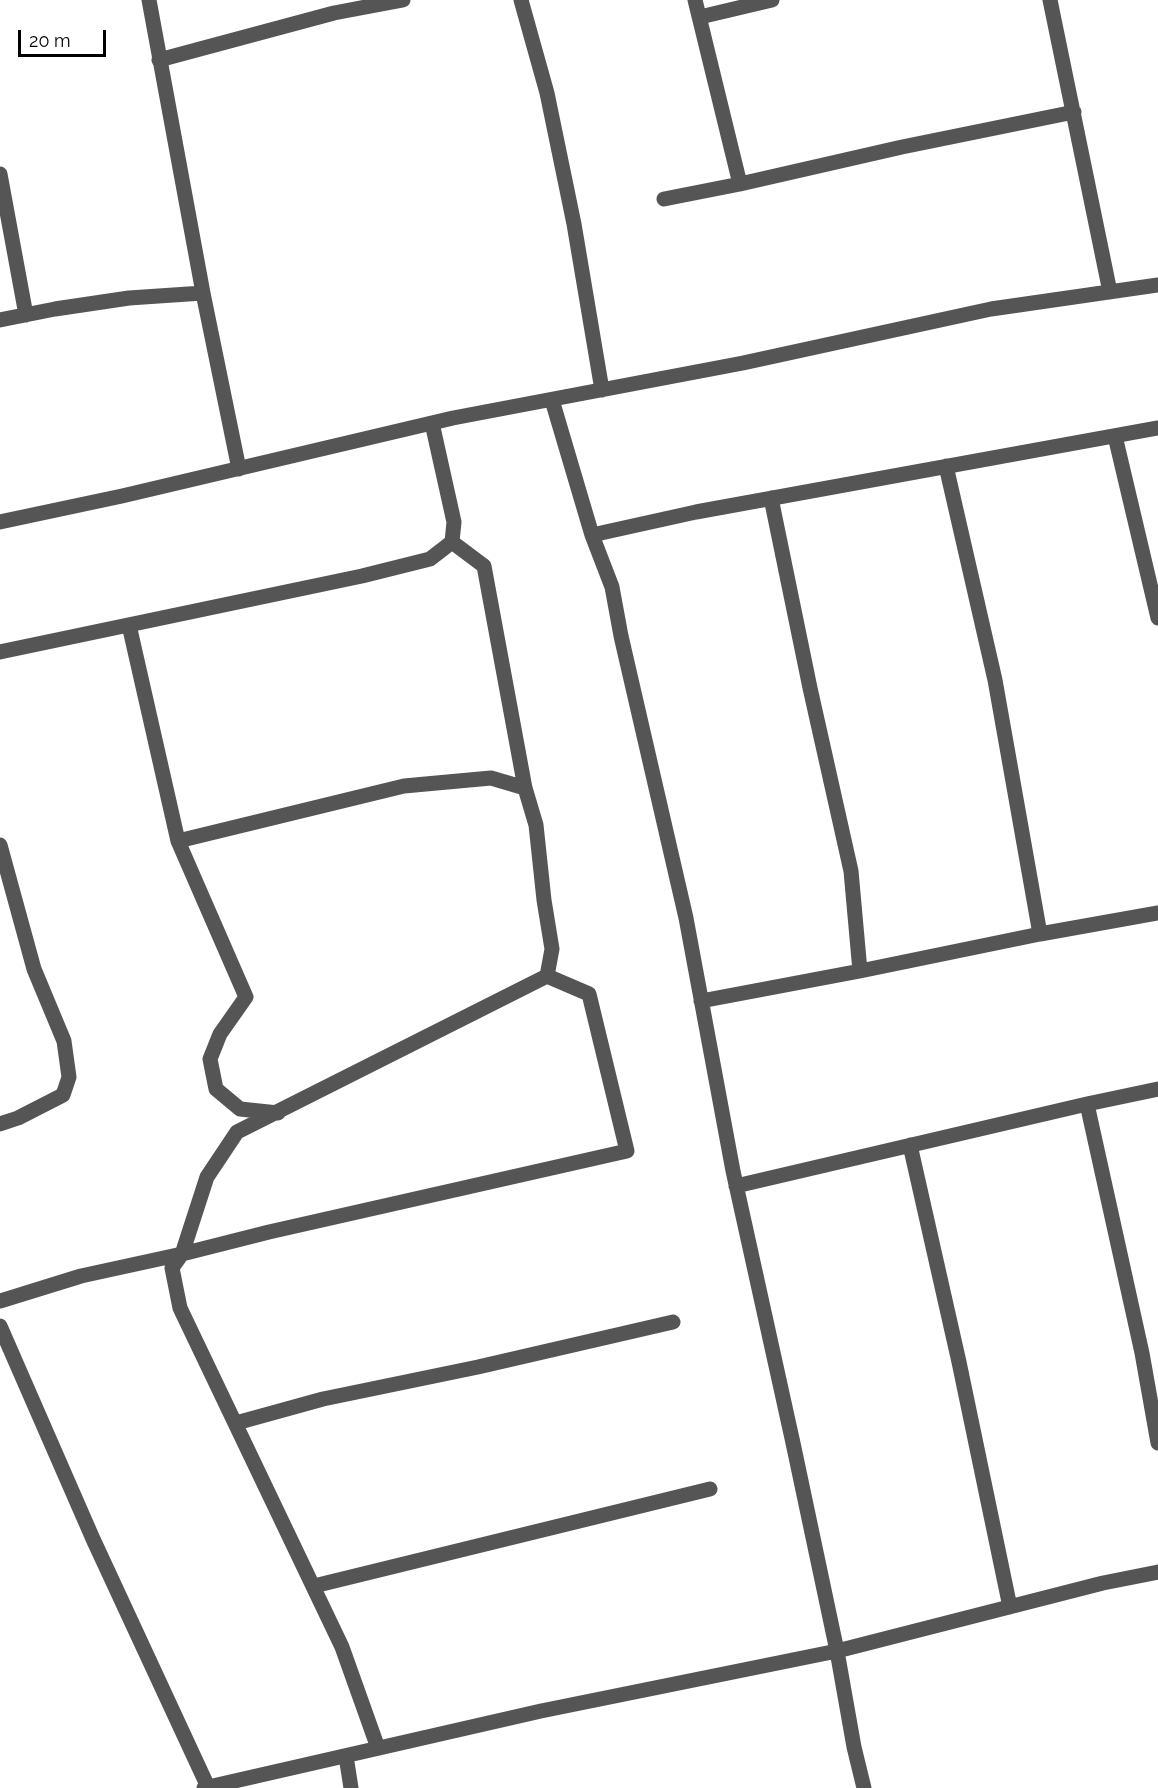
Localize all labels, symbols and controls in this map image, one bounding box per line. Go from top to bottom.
scale bar [21,18,110,56]
text: 20 m [29,30,71,51]

